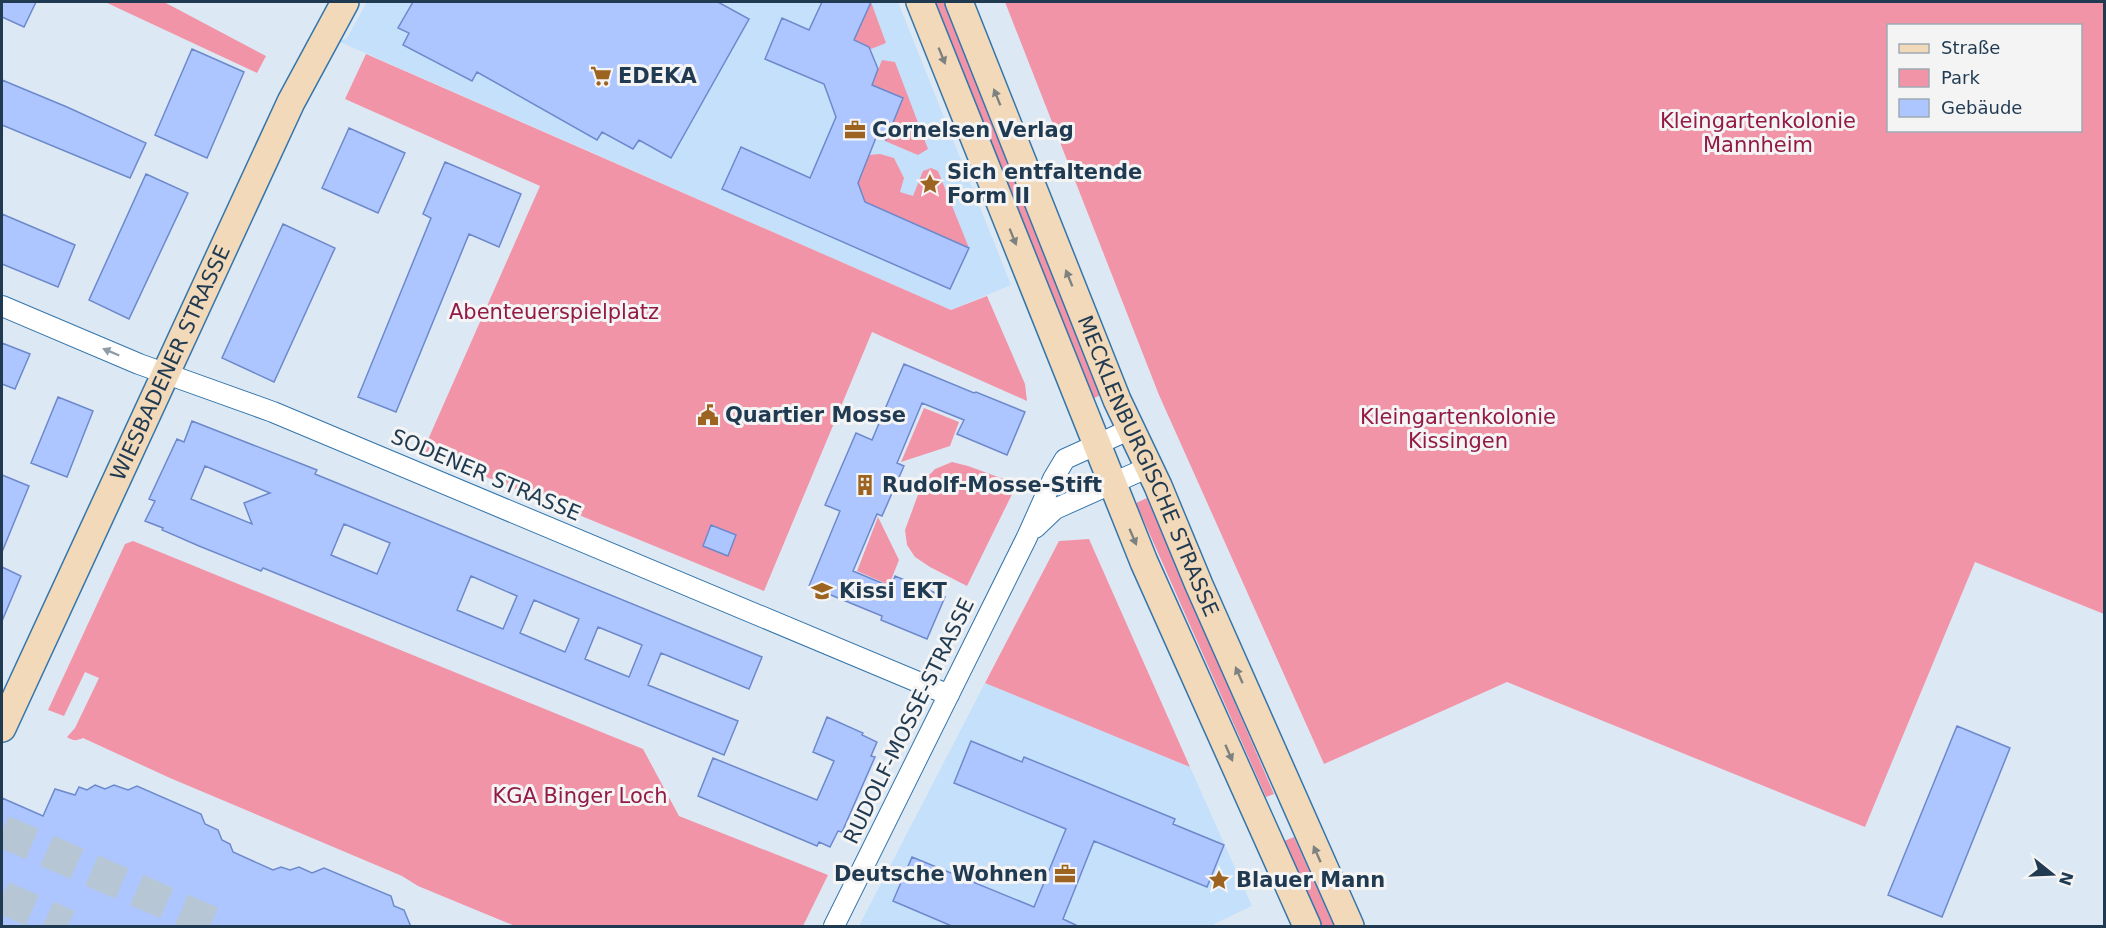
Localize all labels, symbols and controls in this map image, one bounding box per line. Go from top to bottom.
legend [1887,24,2082,132]
text: Straße [1941,37,2000,58]
one-way arrow [937,47,947,65]
supermarket icon: EDEKA [589,64,613,88]
place label: EDEKA [618,64,697,88]
text: Park [1941,67,1980,88]
one-way arrow [992,87,1002,105]
text: Gebäude [1941,97,2022,118]
park label: Kleingartenkolonie Mannheim [1660,109,1856,157]
office icon: Cornelsen Verlag [843,118,867,142]
place label: Cornelsen Verlag [872,118,1074,142]
place label: Sich entfaltende Form II [947,160,1142,208]
place icon: Sich entfaltende Form II [918,172,942,196]
one-way arrow [1009,228,1018,246]
street label: WIESBADENER STRASSE [106,242,235,484]
one-way arrow [1064,269,1073,287]
park label: Abenteuerspielplatz [449,300,659,324]
street label: MECKLENBURGISCHE STRASSE [1073,312,1223,620]
one-way arrow [102,347,120,357]
public building icon: Quartier Mosse [696,403,720,427]
place label: Quartier Mosse [725,403,906,427]
park label: Kleingartenkolonie Kissingen [1360,405,1556,453]
street label: SODENER STRASSE [388,424,584,526]
building icon: Rudolf-Mosse-Stift [853,473,877,497]
place label: Rudolf-Mosse-Stift [882,473,1102,497]
one-way arrow [1128,528,1138,546]
school or university icon: Kissi EKT [810,579,834,603]
place label: Kissi EKT [839,579,948,603]
street label: RUDOLF-MOSSE-STRASSE [839,594,979,848]
one-way arrow [1234,666,1244,684]
one-way arrow [1224,745,1234,763]
park label: KGA Binger Loch [492,784,668,808]
north arrow [2022,844,2082,904]
one-way arrow [1312,845,1322,863]
place label: Deutsche Wohnen [834,862,1048,886]
office icon: Deutsche Wohnen [1053,862,1077,886]
place icon: Blauer Mann [1207,868,1231,892]
place label: Blauer Mann [1236,868,1385,892]
text: N [2055,869,2077,888]

